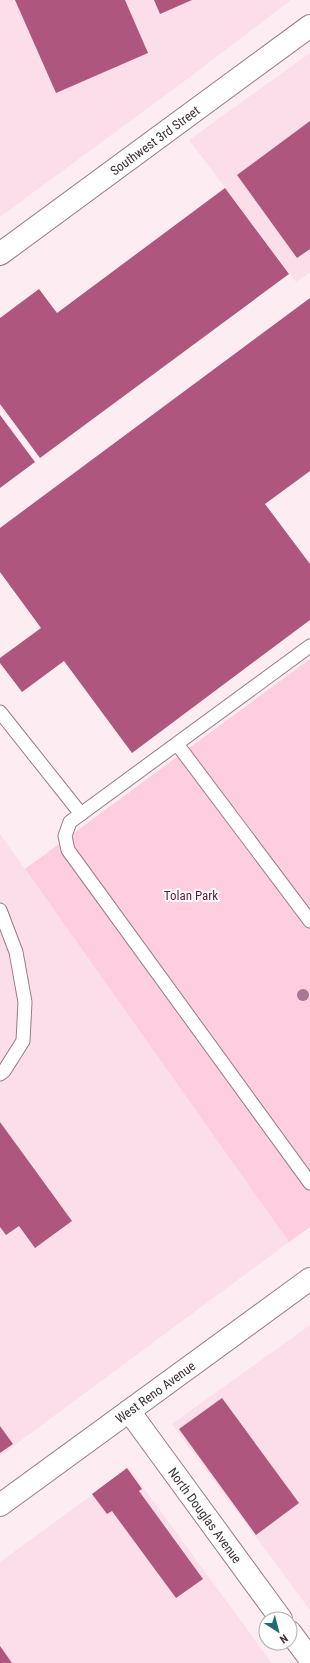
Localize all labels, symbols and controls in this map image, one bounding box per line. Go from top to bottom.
street label: Southwest 3rd Street [107,102,202,178]
park label: Tolan Park [164,888,218,903]
street label: West Reno Avenue [112,1358,198,1426]
street label: North Douglas Avenue [165,1465,245,1566]
north arrow [258,1611,298,1651]
text: N [277,1631,290,1646]

